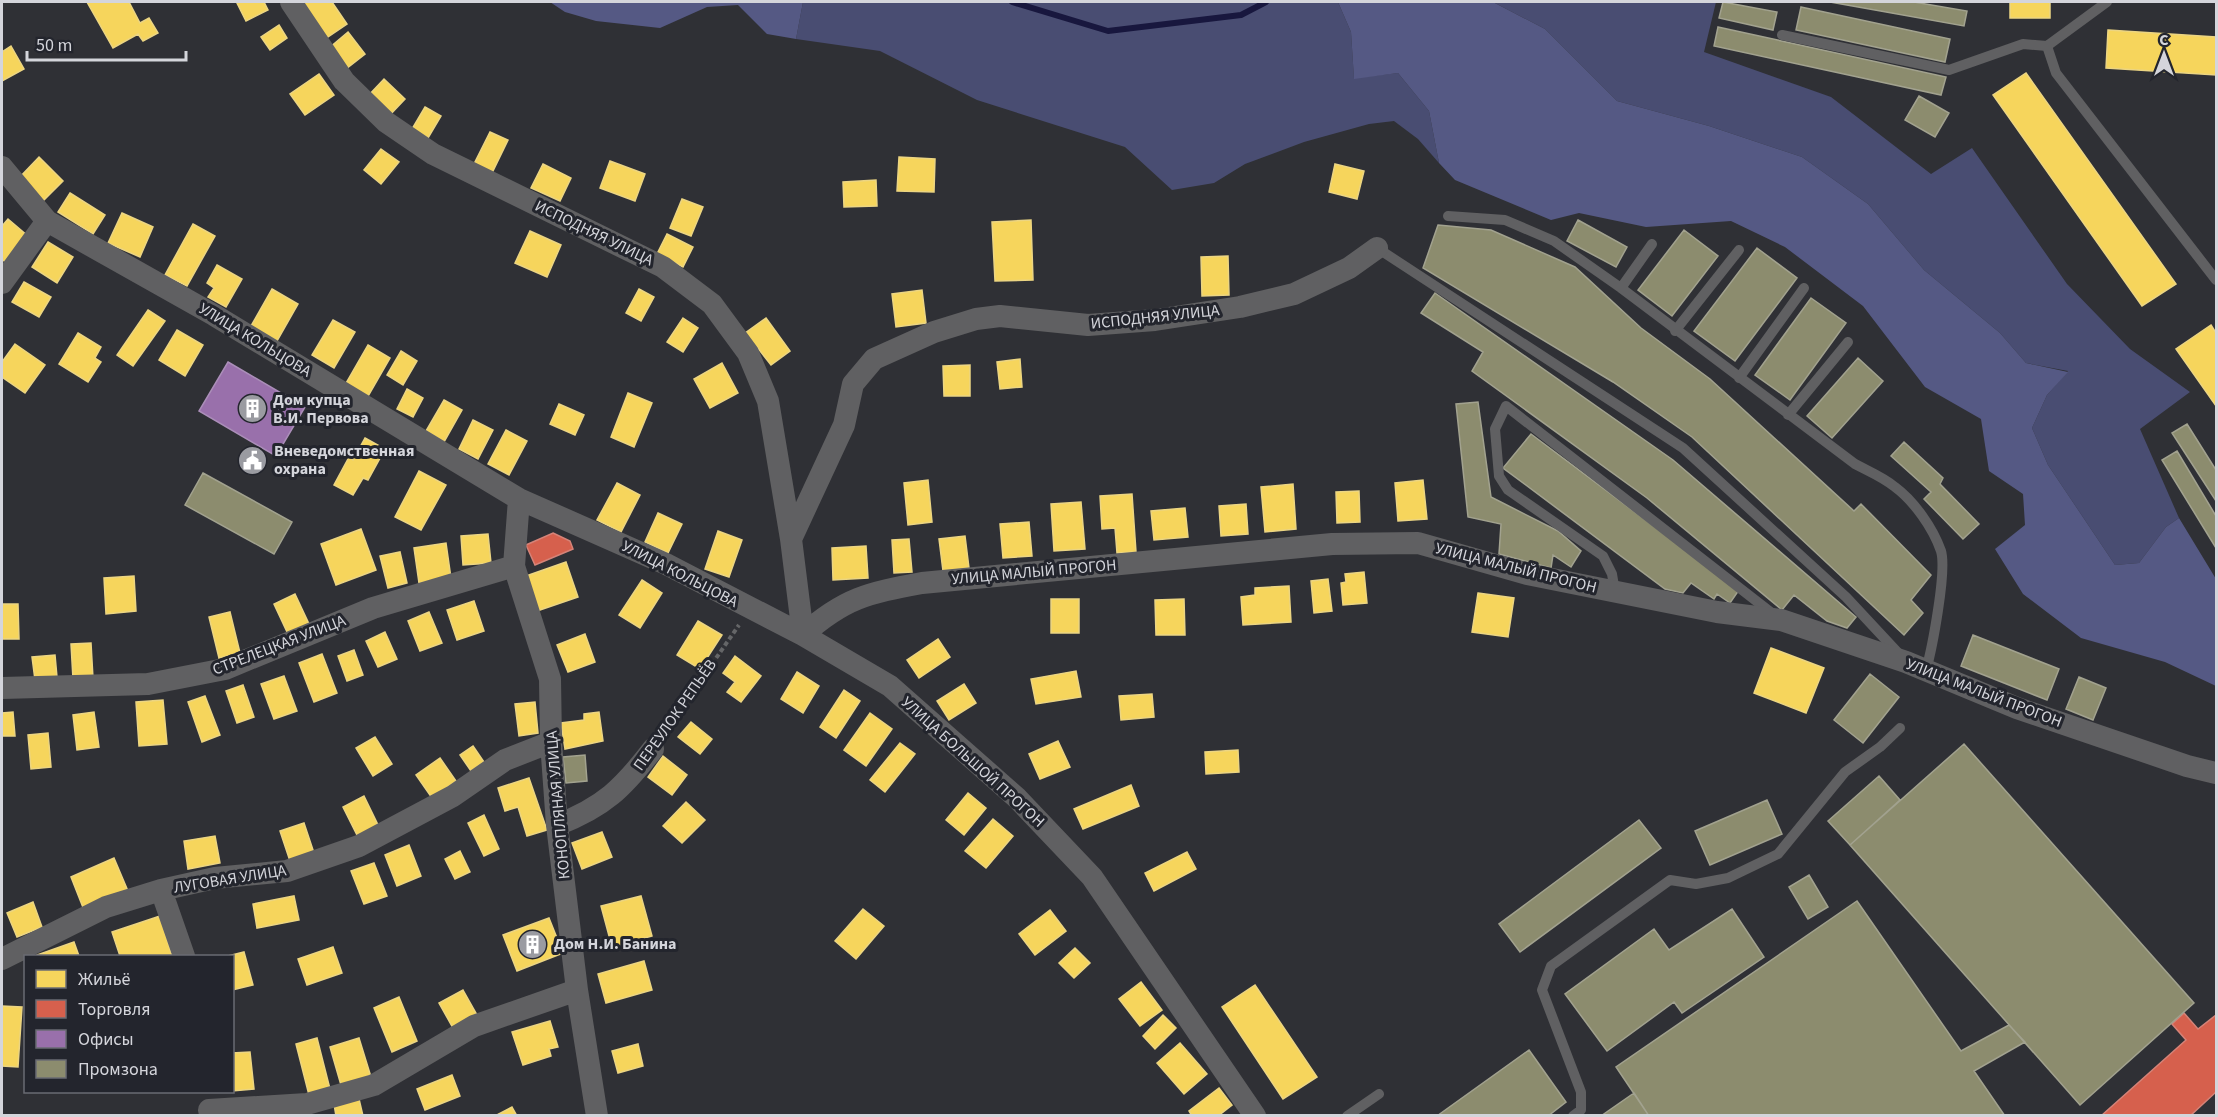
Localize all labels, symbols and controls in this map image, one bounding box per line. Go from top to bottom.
scale bar [27,24,186,62]
north arrow [2134,24,2194,84]
text: С [2159,29,2169,51]
text: 50 m [36,33,72,58]
street label: ИСПОДНЯЯ УЛИЦА [531,195,657,271]
street label: УЛИЦА КОЛЬЦОВА [195,298,316,382]
street label: ИСПОДНЯЯ УЛИЦА [1090,299,1221,335]
place label: Дом купца В.И. Первова [273,389,369,429]
building icon: Дом купца В.И. Первова [236,393,268,425]
place label: Вневедомственная охрана [274,440,415,480]
public building icon: Вневедомственная охрана [237,444,269,476]
street label: УЛИЦА КОЛЬЦОВА [618,535,742,613]
street label: УЛИЦА МАЛЫЙ ПРОГОН [1433,537,1599,599]
street label: УЛИЦА МАЛЫЙ ПРОГОН [951,554,1117,590]
street label: СТРЕЛЕЦКАЯ УЛИЦА [209,609,349,681]
street label: УЛИЦА МАЛЫЙ ПРОГОН [1903,653,2065,733]
street label: ПЕРЕУЛОК РЕПЬЁВ [628,655,722,775]
street label: УЛИЦА БОЛЬШОЙ ПРОГОН [897,692,1049,832]
street label: КОНОПЛЯНАЯ УЛИЦА [541,730,575,880]
street label: ЛУГОВАЯ УЛИЦА [172,859,288,899]
building icon: Дом Н.И. Банина [517,928,549,960]
place label: Дом Н.И. Банина [554,933,676,955]
legend [24,955,234,1093]
text: Жильё [78,967,131,992]
text: Торговля [78,997,151,1022]
text: Офисы [78,1027,134,1052]
text: Промзона [78,1057,158,1082]

